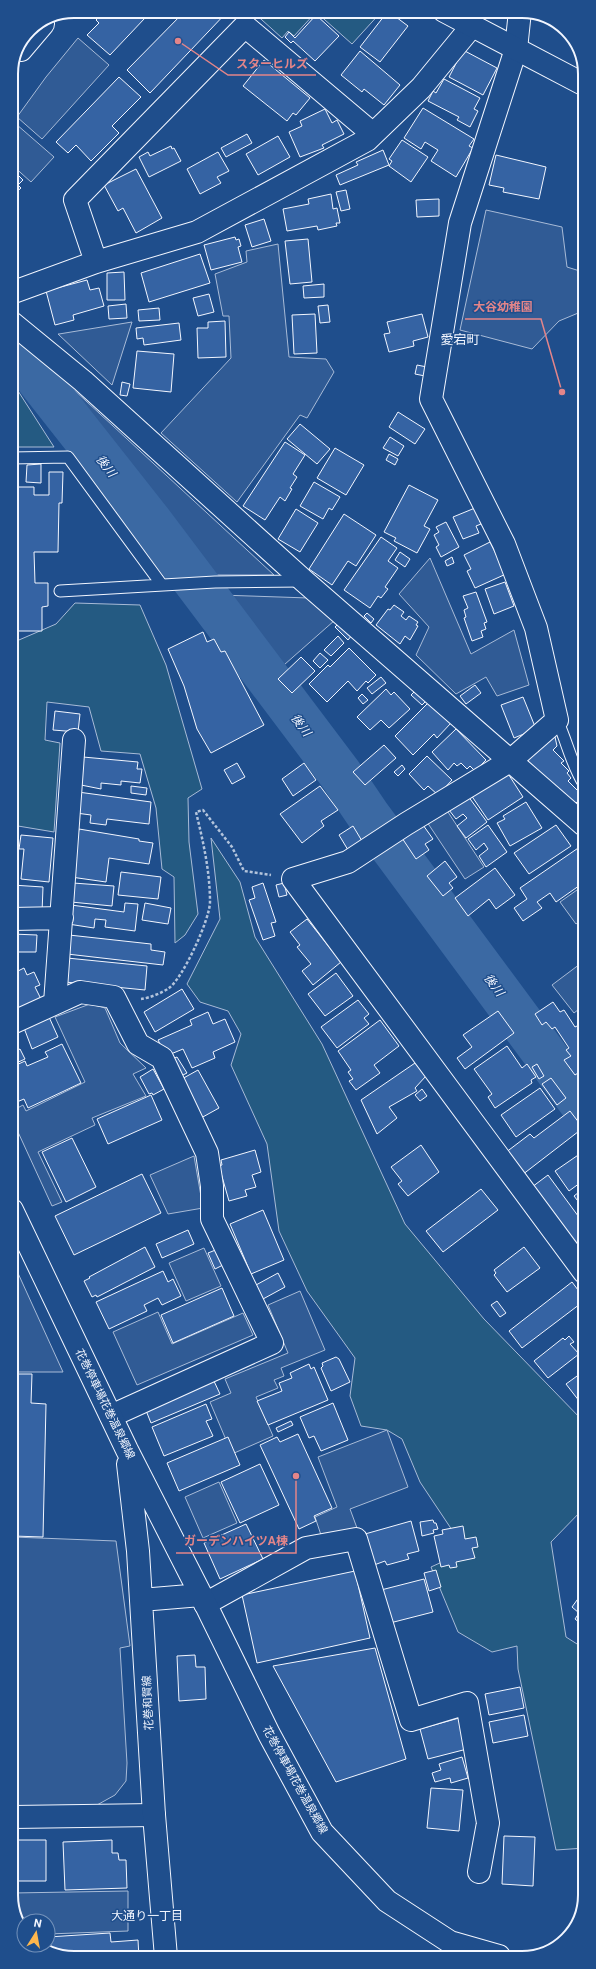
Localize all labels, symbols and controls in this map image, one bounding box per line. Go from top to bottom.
callout: スターヒルズ [228,51,316,75]
text: スターヒルズ [236,57,308,71]
callout: 大谷幼稚園 [465,295,541,319]
text: 大谷幼稚園 [473,300,533,314]
district label: 愛宕町 [440,332,480,347]
water label: 後川 [93,452,120,481]
water label: 後川 [288,711,315,740]
water label: 後川 [481,971,508,1000]
street label: 花巻停車場花巻温泉郷線 [73,1347,137,1461]
callout: ガーデンハイツA棟 [176,1529,296,1553]
text: ガーデンハイツA棟 [184,1534,288,1548]
street label: 花巻和賀線 [140,1675,156,1731]
street label: 花巻停車場花巻温泉郷線 [260,1724,330,1836]
district label: 大通り一丁目 [111,1909,183,1923]
north arrow [16,1913,56,1953]
text: N [33,1917,43,1931]

